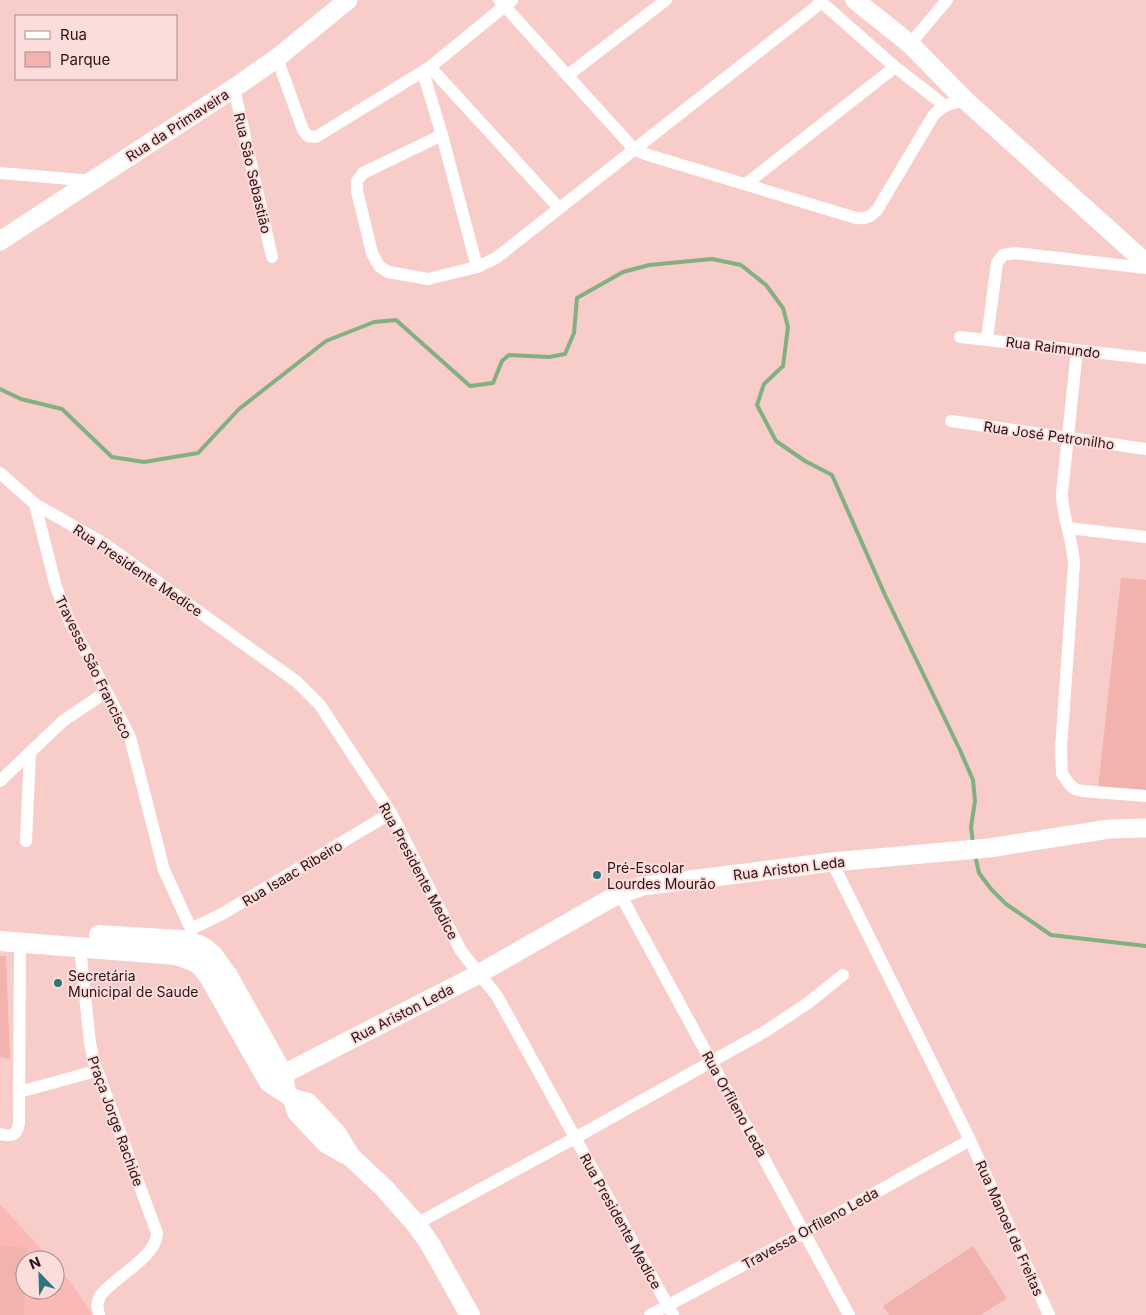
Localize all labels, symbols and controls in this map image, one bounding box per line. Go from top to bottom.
legend [15,15,178,80]
text: Rua [60,25,87,44]
text: Parque [60,50,110,69]
street label: Rua da Primaveira [122,85,232,165]
street label: Rua São Sebastião [231,111,275,235]
street label: Rua Raimundo [1005,333,1101,361]
street label: Rua José Petronilho [983,417,1115,453]
street label: Rua Presidente Medice [70,520,206,620]
street label: Travessa São Francisco [52,593,136,741]
street label: Rua Presidente Medice [376,800,462,942]
street label: Rua Isaac Ribeiro [239,836,345,910]
street label: Rua Ariston Leda [732,853,846,883]
place label: Pré-Escolar Lourdes Mourão [607,859,716,892]
marker: Pré-Escolar Lourdes Mourão [591,869,603,881]
place label: Secretária Municipal de Saude [68,967,198,1000]
marker: Secretária Municipal de Saude [52,977,64,989]
street label: Rua Ariston Leda [348,980,456,1046]
street label: Rua Orfileno Leda [699,1048,771,1160]
street label: Praça Jorge Rachide [85,1054,147,1188]
street label: Rua Presidente Medice [577,1150,665,1292]
street label: Rua Manoel de Freitas [972,1157,1048,1299]
street label: Travessa Orfileno Leda [739,1183,881,1273]
north arrow [15,1250,65,1300]
text: N [26,1253,43,1272]

